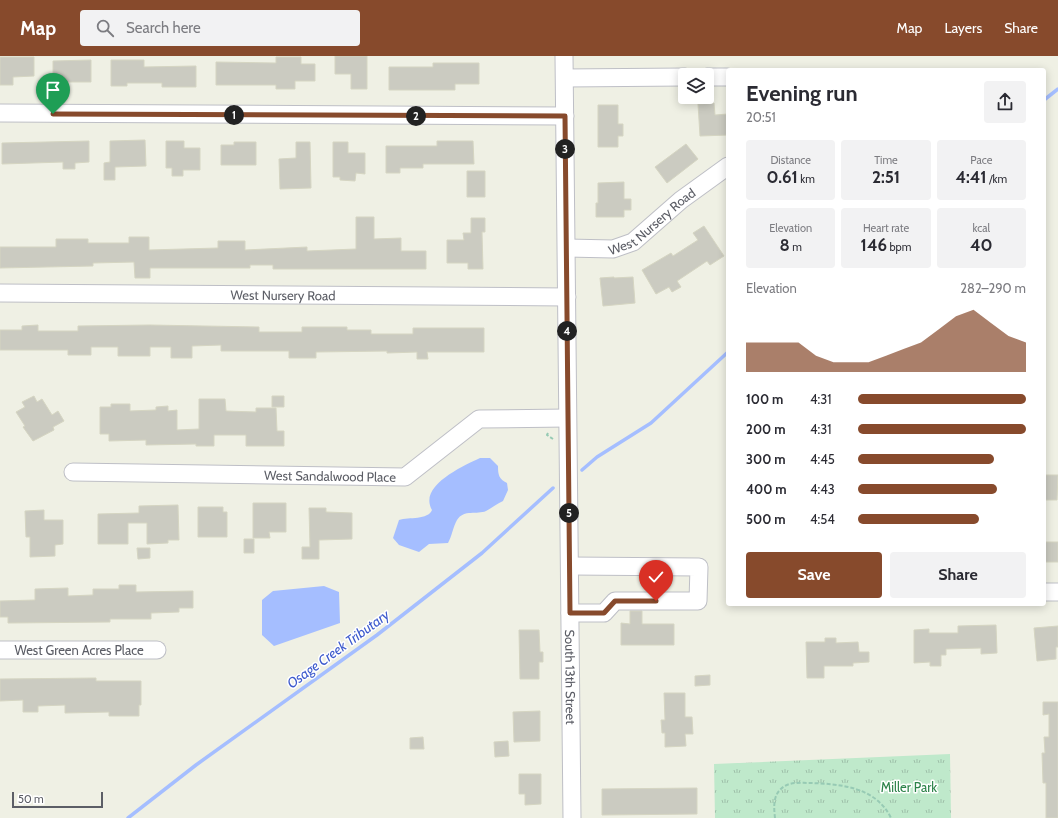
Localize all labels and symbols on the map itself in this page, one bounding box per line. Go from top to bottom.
pin [36,73,70,114]
pin: 1 [224,105,244,125]
pin: 2 [406,106,426,126]
pin: 3 [555,139,575,159]
street label: West Nursery Road [606,184,698,258]
street label: West Nursery Road [230,287,336,303]
pin: 4 [557,321,577,341]
street label: West Sandalwood Place [264,467,396,485]
pin: 5 [559,503,579,523]
pin [639,560,673,601]
water label: Osage Creek Tributary [283,605,393,692]
street label: South 13th Street [562,629,579,725]
street label: West Green Acres Place [14,642,144,658]
park label: Miller Park [881,779,937,795]
scale bar [12,790,103,809]

